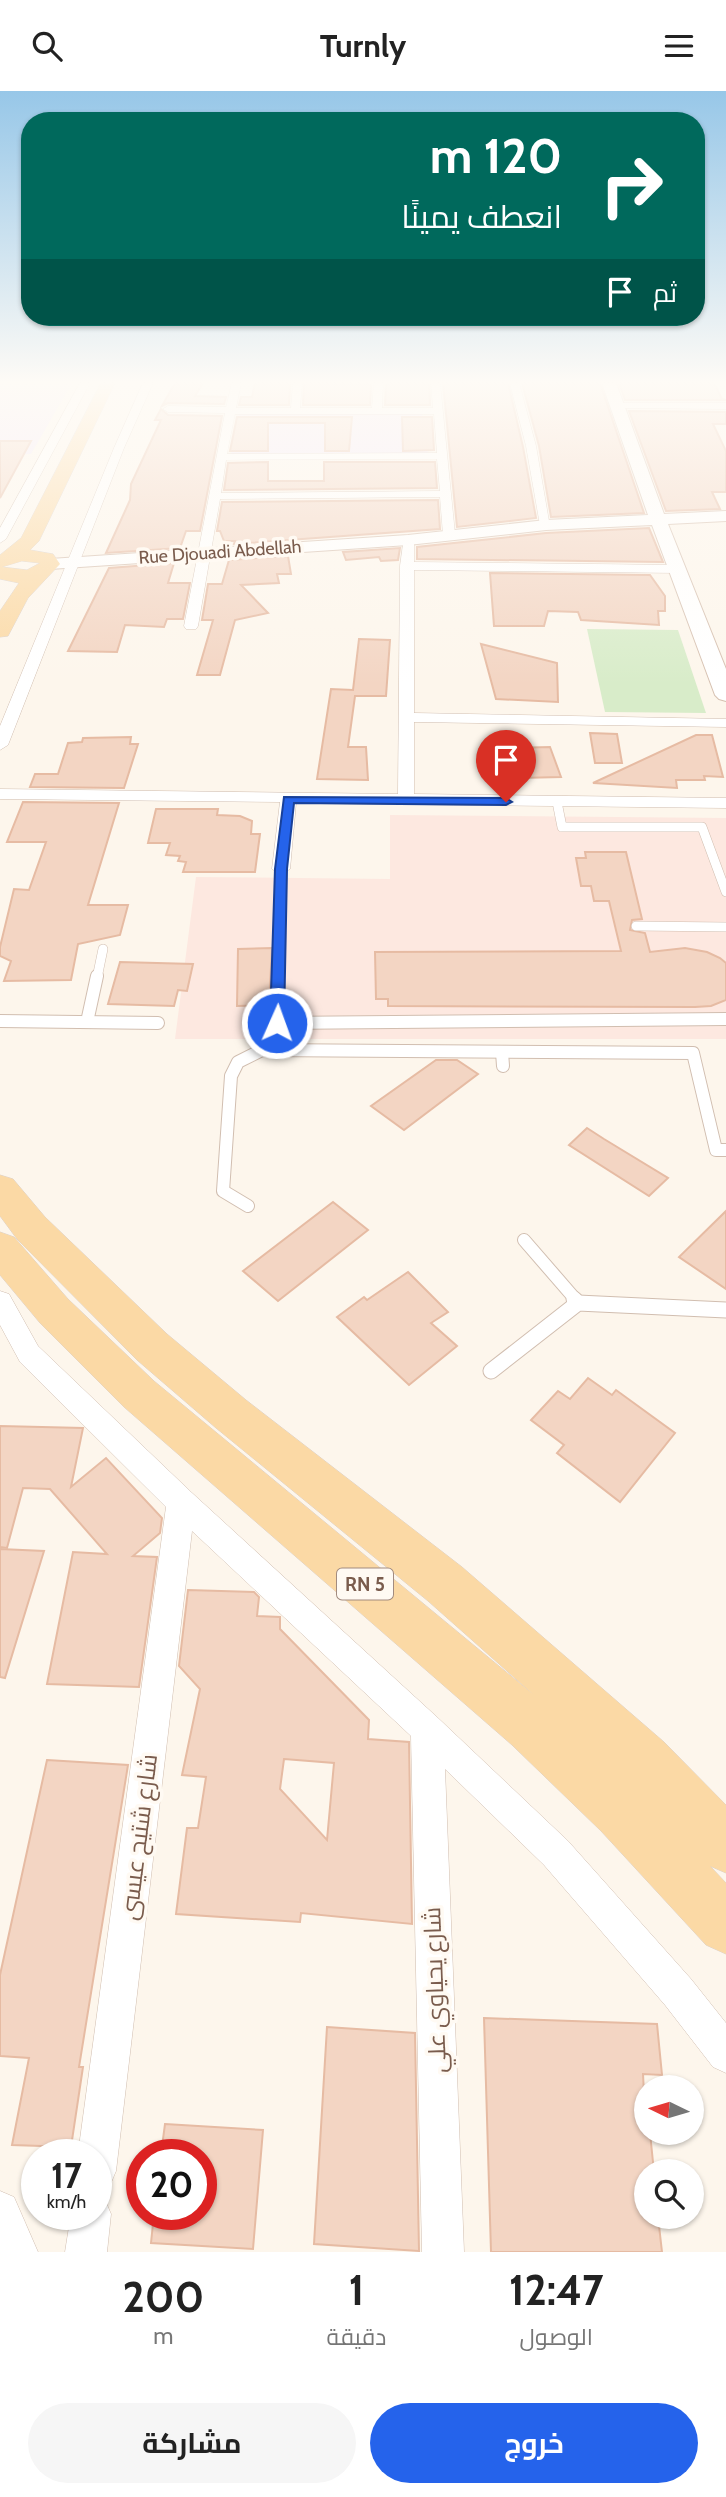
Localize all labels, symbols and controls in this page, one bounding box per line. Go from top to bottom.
text: Turnly [320,26,406,65]
icon: search [28,27,66,65]
icon: menu [660,27,698,65]
text: 120 m [430,126,562,185]
icon: right [586,140,677,231]
text: انعطف يمينًا [401,197,562,236]
icon: arrive [601,273,639,311]
text: ثم [653,277,677,309]
street label: Rue Djouadi Abdellah [138,535,302,569]
pin [476,730,536,802]
icon: arrive [487,741,525,779]
position arrow [240,986,314,1060]
road number: RN 5 [337,1569,393,1599]
street label: شارع شتيح عيسى [114,1752,165,1922]
street label: شارع يحياوي علي [417,1906,457,2074]
north arrow [634,2075,704,2145]
map controls [634,2075,704,2229]
speed limit sign: 20 [126,2139,217,2230]
text: 17 [51,2154,82,2197]
button: search [634,2159,704,2229]
text: km/h [47,2191,86,2213]
text: 1 [349,2264,364,2316]
text: 12:47 [509,2264,603,2316]
text: 200 [123,2271,204,2323]
text: m [153,2322,173,2350]
text: دقيقة [327,2323,386,2351]
text: الوصول [520,2323,593,2351]
button: مشاركة [28,2403,356,2483]
button: خروج [370,2403,698,2483]

